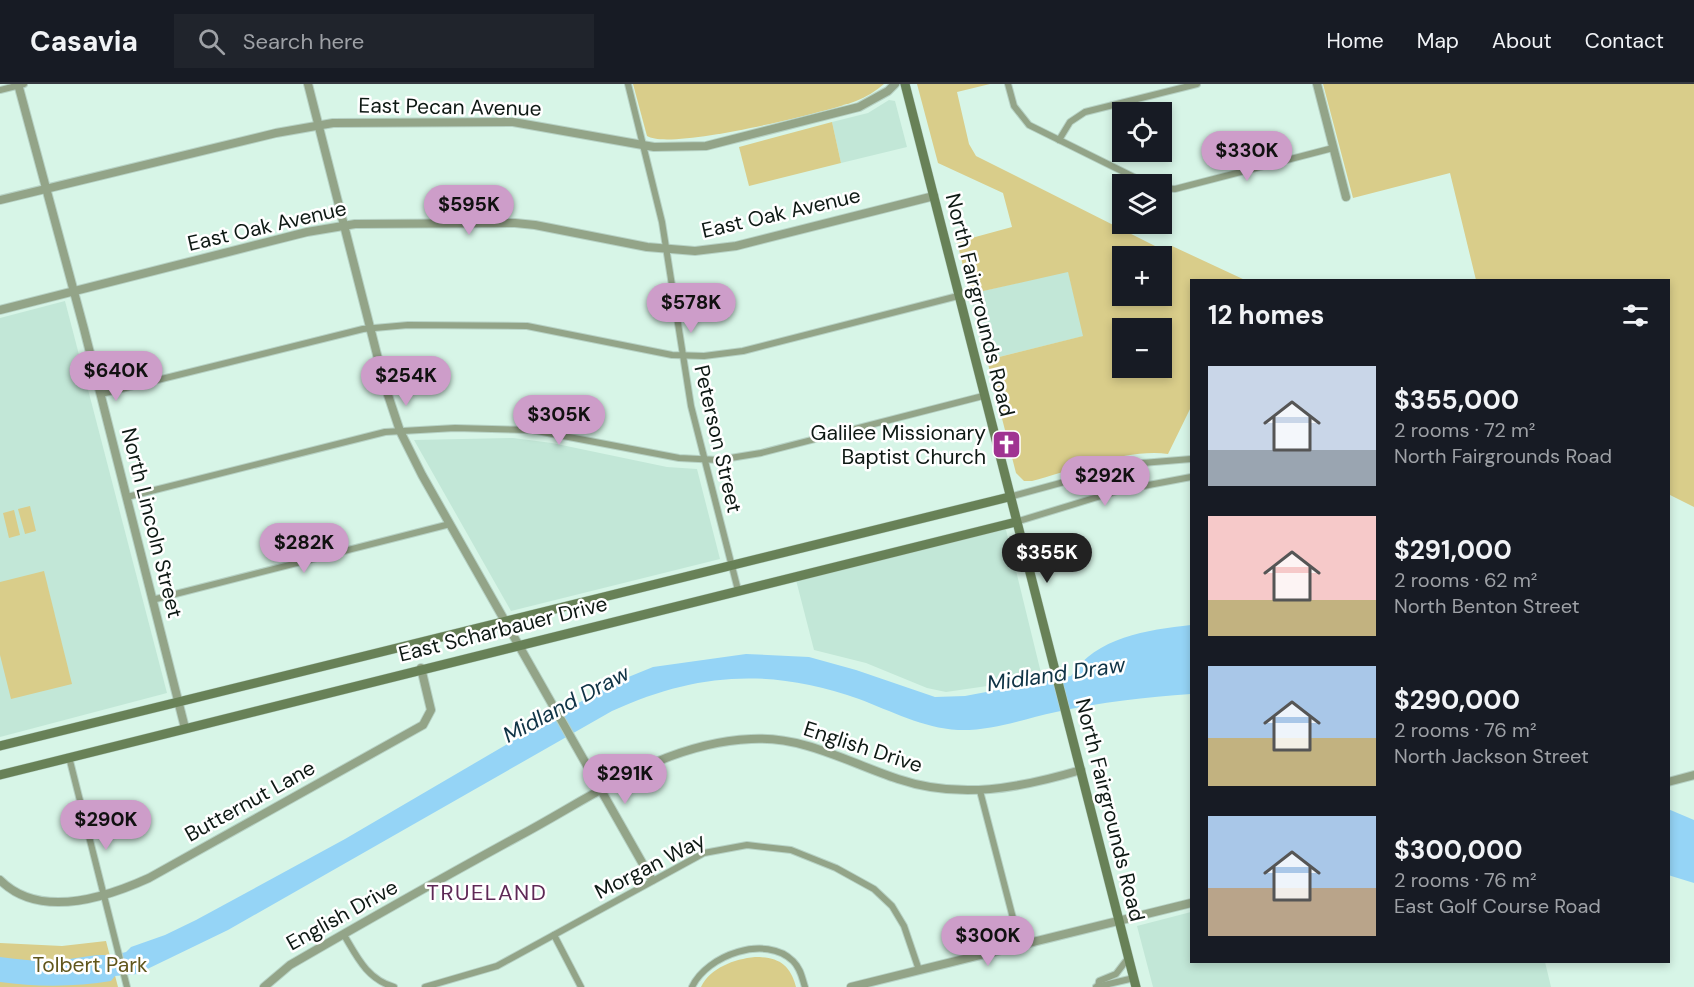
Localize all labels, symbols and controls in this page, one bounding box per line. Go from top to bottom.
search box [174,14,594,68]
text: Casavia [30,23,138,60]
icon: search [195,25,228,58]
text: Search here [243,27,364,56]
text: Home [1326,27,1384,55]
text: Map [1417,27,1459,55]
text: About [1492,27,1552,55]
text: Contact [1585,27,1664,55]
street label: East Pecan Avenue [358,91,542,123]
map controls [1112,102,1172,378]
button: locate [1112,102,1172,162]
pin: $330K [1205,131,1289,182]
text: $330K [1215,137,1279,163]
button: layers [1112,174,1172,234]
street label: East Oak Avenue [699,181,863,245]
pin: $595K [427,185,511,236]
text: $595K [438,191,500,217]
street label: North Fairgrounds Road [939,191,1021,419]
street label: East Oak Avenue [185,194,349,258]
button: + [1112,246,1172,306]
pin: $578K [649,283,733,334]
text: $578K [661,289,721,315]
text: 12 homes [1208,298,1324,332]
icon: filters [1619,299,1652,332]
button: − [1112,318,1172,378]
pin: $640K [74,351,158,402]
pin: $254K [364,356,448,407]
text: $640K [84,357,148,383]
text: $254K [375,362,437,388]
street label: Peterson Street [687,362,749,516]
text: $355,000 [1394,383,1519,417]
icon: home [1256,390,1328,462]
pin: $305K [517,395,601,446]
text: $305K [527,401,591,427]
text: 2 rooms · 72 m² [1394,417,1535,443]
place label: Galilee Missionary Baptist Church [811,419,986,471]
street label: North Lincoln Street [115,425,189,621]
church icon: Galilee Missionary Baptist Church [991,429,1023,461]
text: North Fairgrounds Road [1394,443,1612,469]
pin: $292K [1063,456,1147,507]
text: $292K [1075,462,1135,488]
pin: $282K [262,523,346,574]
text: $282K [274,529,334,555]
pin: $355K [1005,533,1089,584]
text: $291,000 [1394,533,1512,567]
text: $355K [1016,539,1078,565]
icon: home [1256,540,1328,612]
text: 2 rooms · 62 m² [1394,567,1537,593]
street label: East Scharbauer Drive [396,589,610,669]
text: North Benton Street [1394,593,1580,619]
water label: Midland Draw [985,650,1128,698]
water label: Midland Draw [498,658,635,750]
text: $290,000 [1394,683,1520,717]
icon: home [1256,690,1328,762]
street label: North Fairgrounds Road [1069,696,1151,924]
street label: English Drive [800,715,926,779]
text: 2 rooms · 76 m² [1394,717,1537,743]
text: North Jackson Street [1394,743,1589,769]
street label: Butternut Lane [180,754,320,848]
pin: $291K [583,754,667,805]
text: $291K [597,760,653,786]
pin: $290K [64,800,148,851]
text: $290K [74,806,138,832]
street label: Morgan Way [590,826,710,906]
text: $300,000 [1394,833,1523,867]
icon: home [1256,840,1328,912]
text: 2 rooms · 76 m² [1394,867,1537,893]
street label: English Drive [281,873,403,957]
district label: TRUELAND [427,878,547,907]
text: East Golf Course Road [1394,893,1601,919]
pin: $300K [946,916,1030,967]
text: $300K [955,922,1021,948]
park label: Tolbert Park [32,951,148,979]

